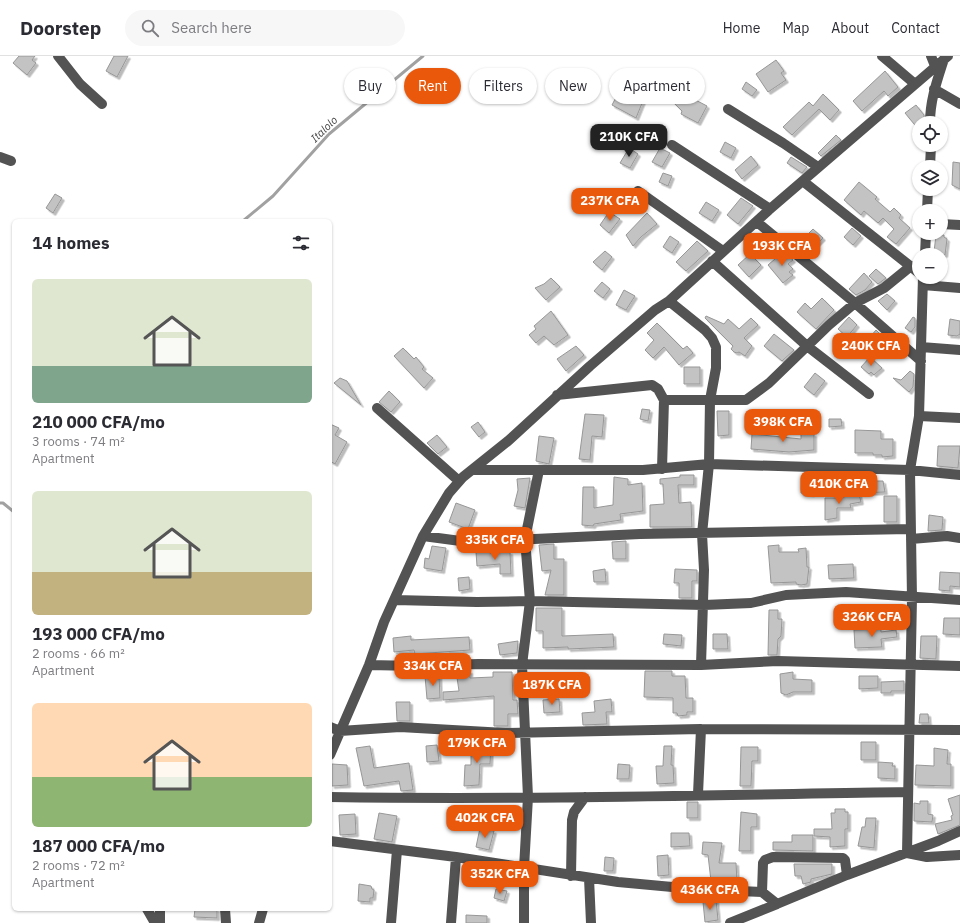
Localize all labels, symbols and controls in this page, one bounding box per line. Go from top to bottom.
search box [125,10,405,46]
text: Doorstep [20,16,101,40]
icon: search [139,17,161,39]
text: Search here [171,18,252,37]
text: Home [723,19,760,37]
text: Map [782,19,809,37]
text: About [831,19,869,37]
text: Contact [891,19,940,37]
chip: Buy [344,68,396,104]
chip: Rent [404,68,461,104]
chip: Filters [469,68,537,104]
chip: New [545,68,601,104]
chip: Apartment [609,68,705,104]
water label: Italolo [308,113,340,145]
map controls [912,116,948,284]
button: locate [912,116,948,152]
pin: 210K CFA [588,124,670,158]
text: 210K CFA [599,128,659,145]
button: layers [912,160,948,196]
pin: 237K CFA [569,188,651,222]
text: 237K CFA [580,192,640,209]
button: + [912,204,948,240]
text: 14 homes [32,232,109,254]
icon: filters [290,232,312,254]
pin: 193K CFA [741,233,823,267]
text: 193K CFA [752,237,812,254]
button: − [912,248,948,284]
icon: home [136,305,208,377]
pin: 240K CFA [830,333,912,367]
text: 240K CFA [841,337,901,354]
pin: 398K CFA [742,409,824,443]
text: 210 000 CFA/mo [32,411,165,433]
text: 398K CFA [753,413,813,430]
text: 3 rooms · 74 m² [32,433,125,450]
text: Apartment [32,450,95,467]
pin: 410K CFA [798,471,880,505]
text: 410K CFA [809,475,869,492]
icon: home [136,517,208,589]
pin: 335K CFA [454,527,536,561]
text: 335K CFA [465,531,525,548]
pin: 326K CFA [831,604,913,638]
text: 326K CFA [842,608,902,625]
text: 193 000 CFA/mo [32,623,165,645]
text: 2 rooms · 66 m² [32,645,125,662]
pin: 334K CFA [392,653,474,687]
text: 334K CFA [403,657,463,674]
text: Apartment [32,662,95,679]
pin: 187K CFA [511,672,593,706]
text: 187K CFA [522,676,582,693]
icon: home [136,729,208,801]
pin: 179K CFA [436,730,518,764]
text: 179K CFA [447,734,507,751]
pin: 402K CFA [444,805,526,839]
text: 402K CFA [455,809,515,826]
text: 187 000 CFA/mo [32,835,165,857]
text: 2 rooms · 72 m² [32,857,125,874]
pin: 352K CFA [459,861,541,895]
text: 352K CFA [470,865,530,882]
text: Apartment [32,874,95,891]
pin: 436K CFA [669,877,751,911]
text: 436K CFA [680,881,740,898]

